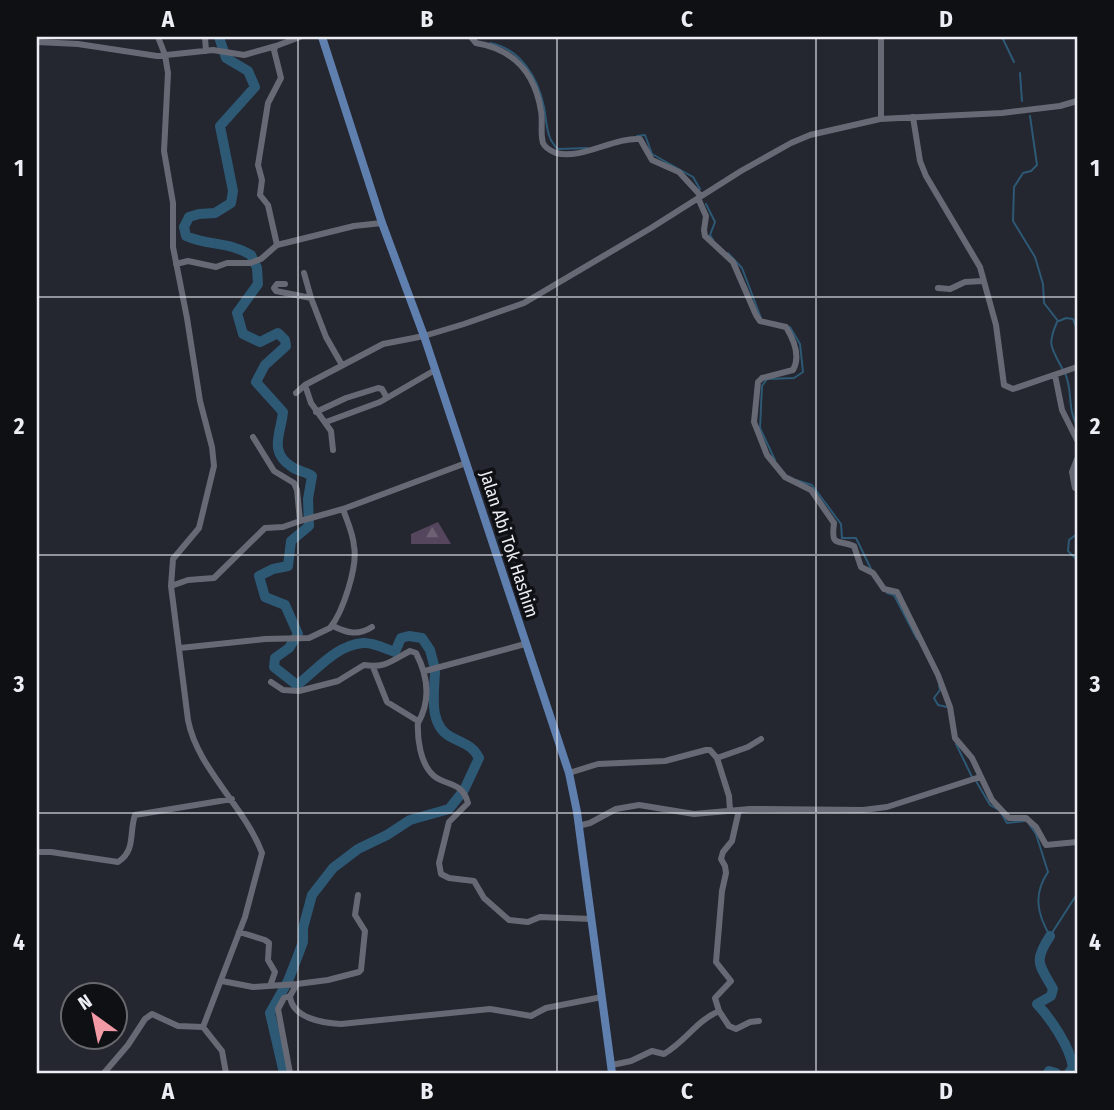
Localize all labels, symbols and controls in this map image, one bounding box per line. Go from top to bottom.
text: A [161,5,175,33]
text: B [421,5,434,33]
text: C [681,5,693,33]
text: D [939,5,953,33]
text: 1 [14,154,24,182]
text: 1 [1090,154,1100,182]
text: 2 [13,412,25,440]
text: 2 [1089,412,1101,440]
street label: Jalan Abi Tok Hashim [475,468,543,620]
text: 3 [13,670,25,698]
text: 3 [1089,670,1101,698]
text: 4 [13,928,25,956]
text: 4 [1089,928,1101,956]
north arrow [60,981,130,1050]
text: N [74,989,96,1015]
text: A [161,1077,175,1105]
text: B [421,1077,434,1105]
text: C [681,1077,693,1105]
text: D [939,1077,953,1105]

